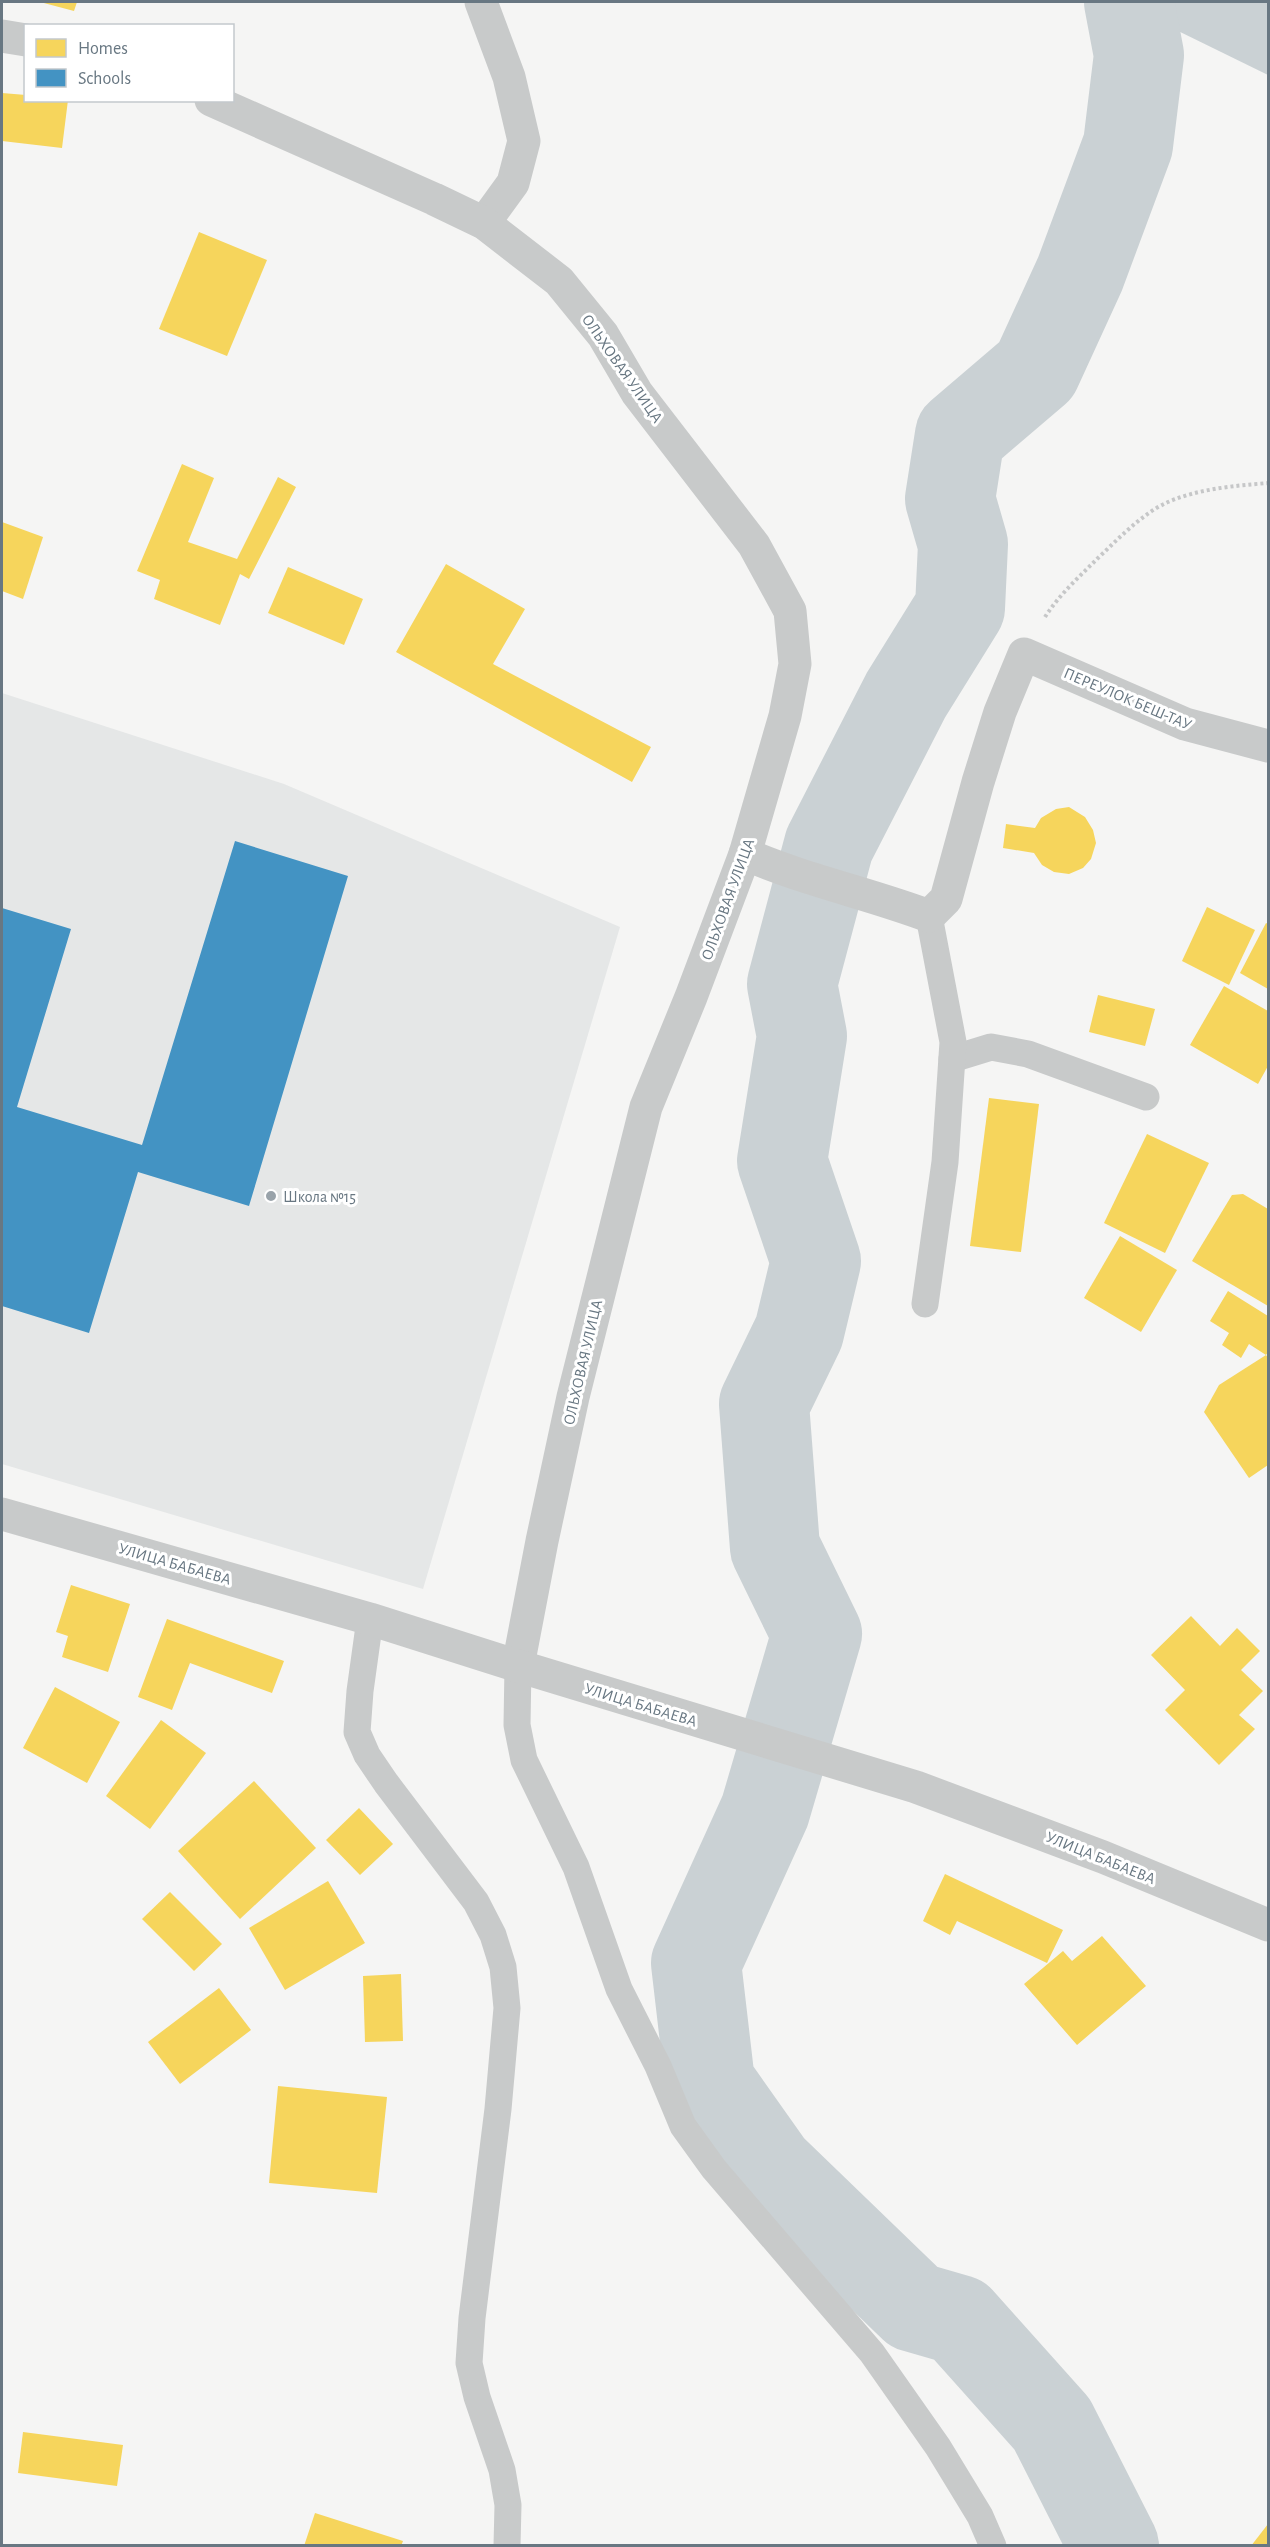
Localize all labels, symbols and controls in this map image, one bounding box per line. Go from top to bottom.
legend [24,24,234,102]
text: Homes [78,40,128,58]
text: Schools [78,70,131,88]
street label: ОЛЬХОВАЯ УЛИЦА [579,312,666,426]
street label: ПЕРЕУЛОК БЕШ-ТАУ [1061,665,1194,733]
street label: ОЛЬХОВАЯ УЛИЦА [699,836,758,962]
marker: Школа №15 [264,1189,278,1203]
place label: Школа №15 [283,1189,356,1205]
street label: ОЛЬХОВАЯ УЛИЦА [561,1297,605,1426]
street label: УЛИЦА БАБАЕВА [117,1540,233,1588]
street label: УЛИЦА БАБАЕВА [583,1680,699,1730]
street label: УЛИЦА БАБАЕВА [1044,1829,1158,1887]

